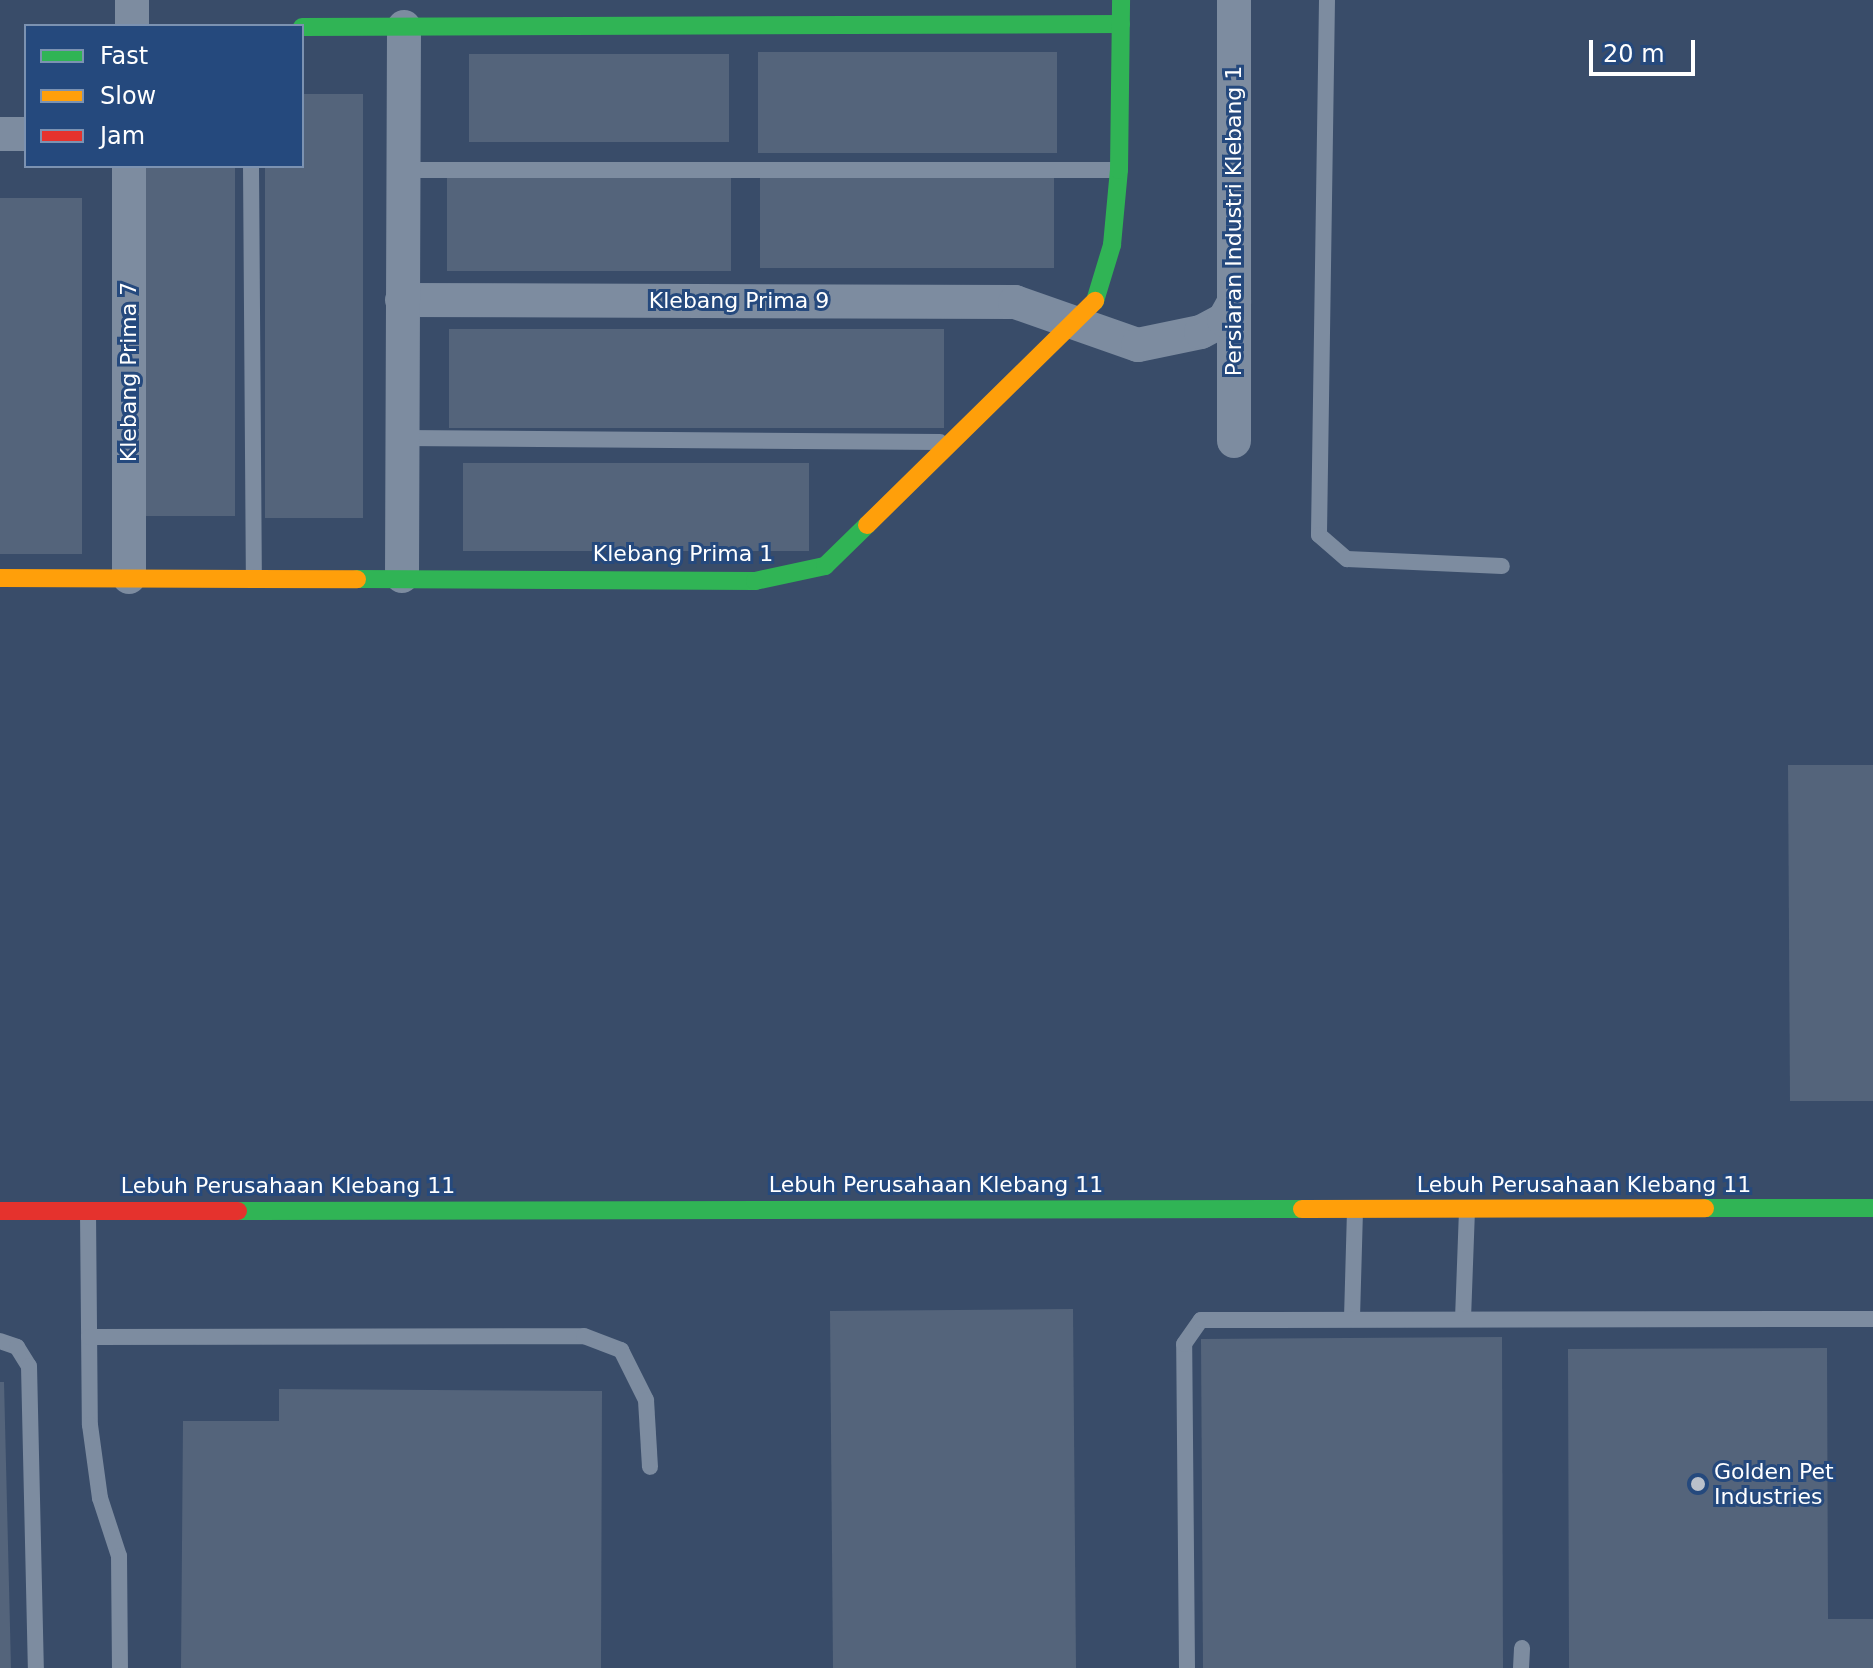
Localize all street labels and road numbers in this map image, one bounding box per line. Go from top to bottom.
street label: Persiaran Industri Klebang 1 [1221,66,1247,376]
street label: Klebang Prima 7 [116,282,142,462]
street label: Klebang Prima 9 [649,288,829,314]
street label: Klebang Prima 1 [593,541,773,567]
street label: Lebuh Perusahaan Klebang 11 [769,1172,1103,1198]
street label: Lebuh Perusahaan Klebang 11 [1417,1172,1751,1198]
street label: Lebuh Perusahaan Klebang 11 [121,1173,455,1199]

